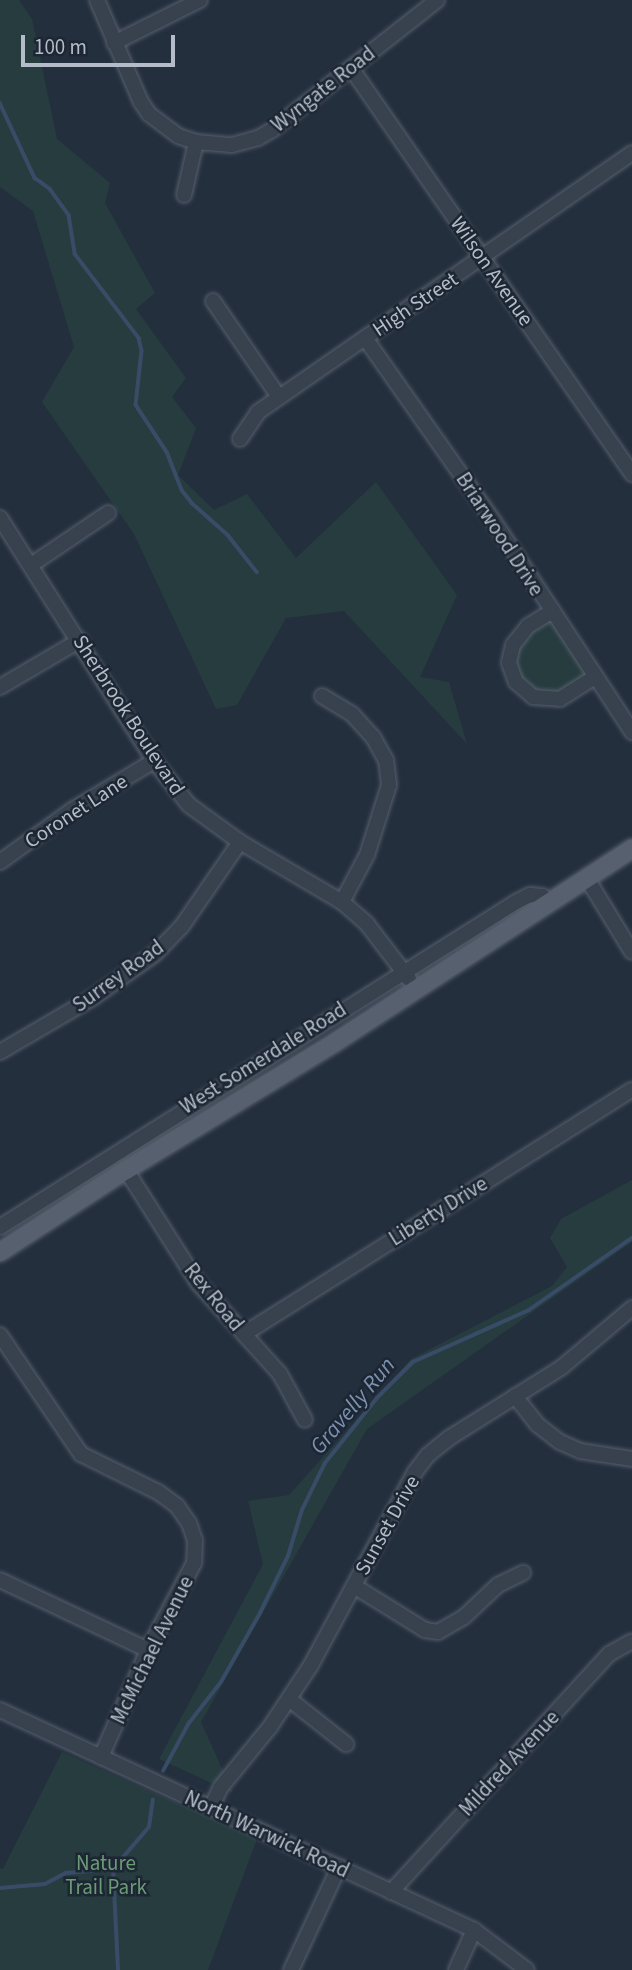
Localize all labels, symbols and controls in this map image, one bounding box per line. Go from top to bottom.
scale bar [24,21,178,65]
text: 100 m [34,32,87,62]
street label: Wyngate Road [266,41,380,137]
street label: Wilson Avenue [445,212,539,330]
street label: High Street [367,266,463,342]
street label: Briarwood Drive [451,467,549,601]
street label: Sherbrook Boulevard [68,630,190,800]
street label: Coronet Lane [20,768,132,854]
street label: Surrey Road [67,934,169,1018]
street label: West Somerdale Road [175,997,351,1119]
street label: Liberty Drive [384,1171,492,1251]
street label: Rex Road [179,1258,249,1336]
water label: Gravelly Run [305,1352,401,1460]
street label: Sunset Drive [349,1471,425,1579]
street label: McMichael Avenue [105,1572,199,1728]
street label: Mildred Avenue [454,1705,564,1821]
street label: North Warwick Road [181,1785,353,1883]
park label: Nature Trail Park [65,1850,147,1900]

